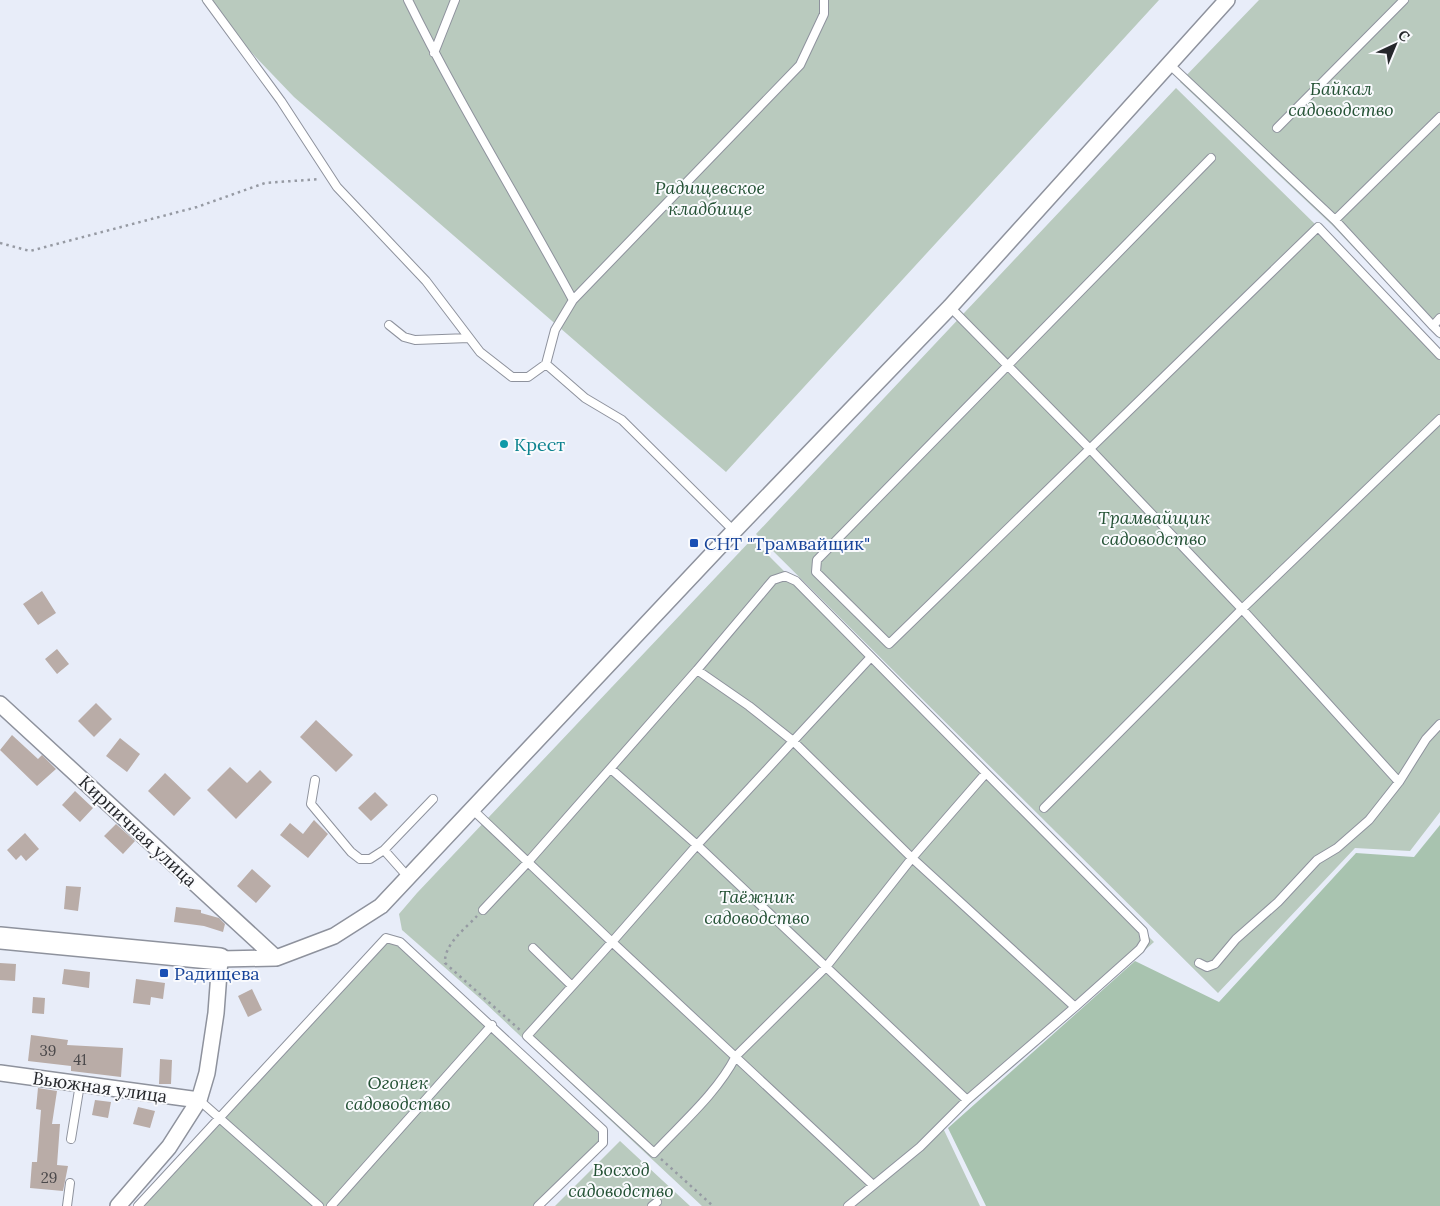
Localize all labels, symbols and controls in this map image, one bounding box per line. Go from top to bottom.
north arrow [1370,20,1420,70]
text: С [1394,26,1414,46]
park label: Байкал садоводство [1288,77,1394,121]
park label: Радищевское кладбище [655,176,765,220]
place label: Крест [514,433,565,456]
marker: Крест [498,438,510,450]
park label: Трамвайщик садоводство [1098,506,1210,550]
place label: СНТ "Трамвайщик" [704,532,870,555]
marker: СНТ "Трамвайщик" [688,537,700,549]
street label: Кирпичная улица [74,770,202,892]
park label: Таёжник садоводство [704,885,810,929]
place label: Радищева [174,962,260,985]
marker: Радищева [158,967,170,979]
house number: 39 [39,1041,57,1060]
house number: 41 [73,1050,87,1069]
street label: Вьюжная улица [31,1066,169,1108]
park label: Огонек садоводство [345,1071,451,1115]
park label: Восход садоводство [568,1158,674,1202]
house number: 29 [41,1168,57,1187]

